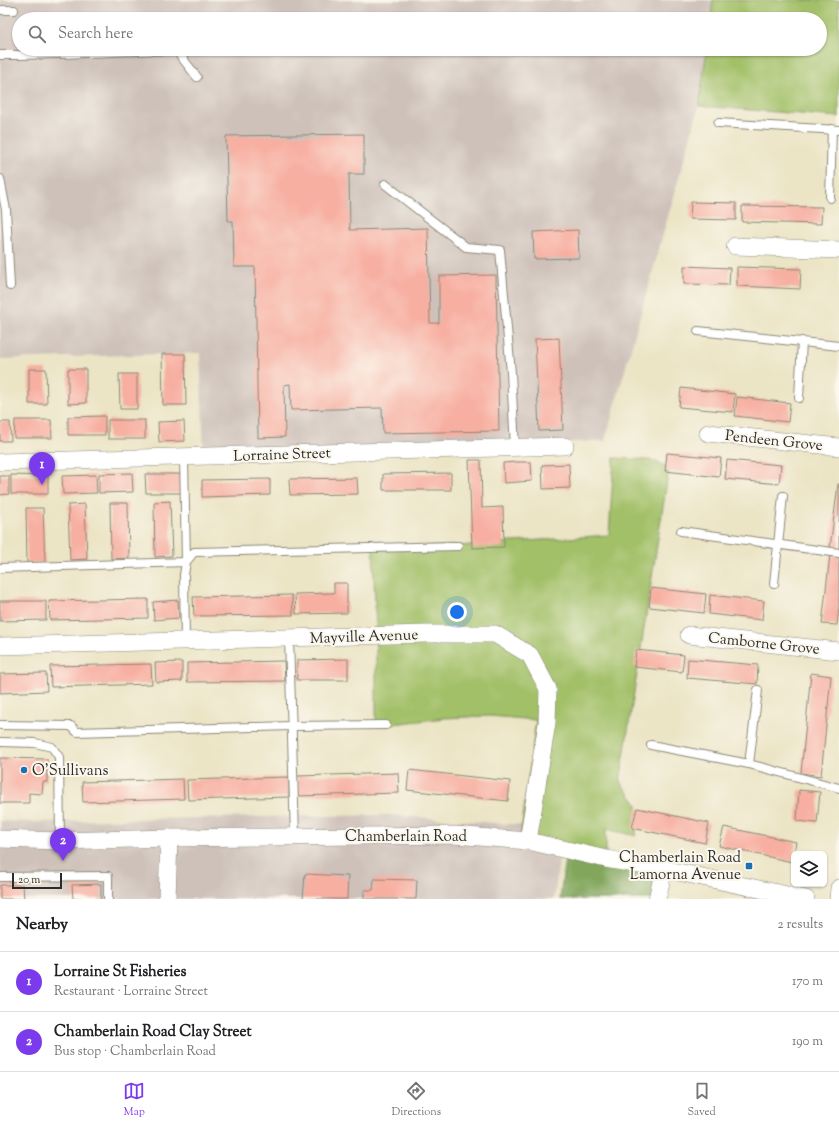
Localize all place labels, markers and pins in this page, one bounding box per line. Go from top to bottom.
pin: 1 [29,452,55,485]
place label: O'Sullivans [32,761,109,782]
marker: O'Sullivans [19,765,29,775]
pin: 2 [50,828,76,861]
place label: Chamberlain Road Lamorna Avenue [619,848,742,886]
marker: Chamberlain Road Lamorna Avenue [744,861,754,871]

